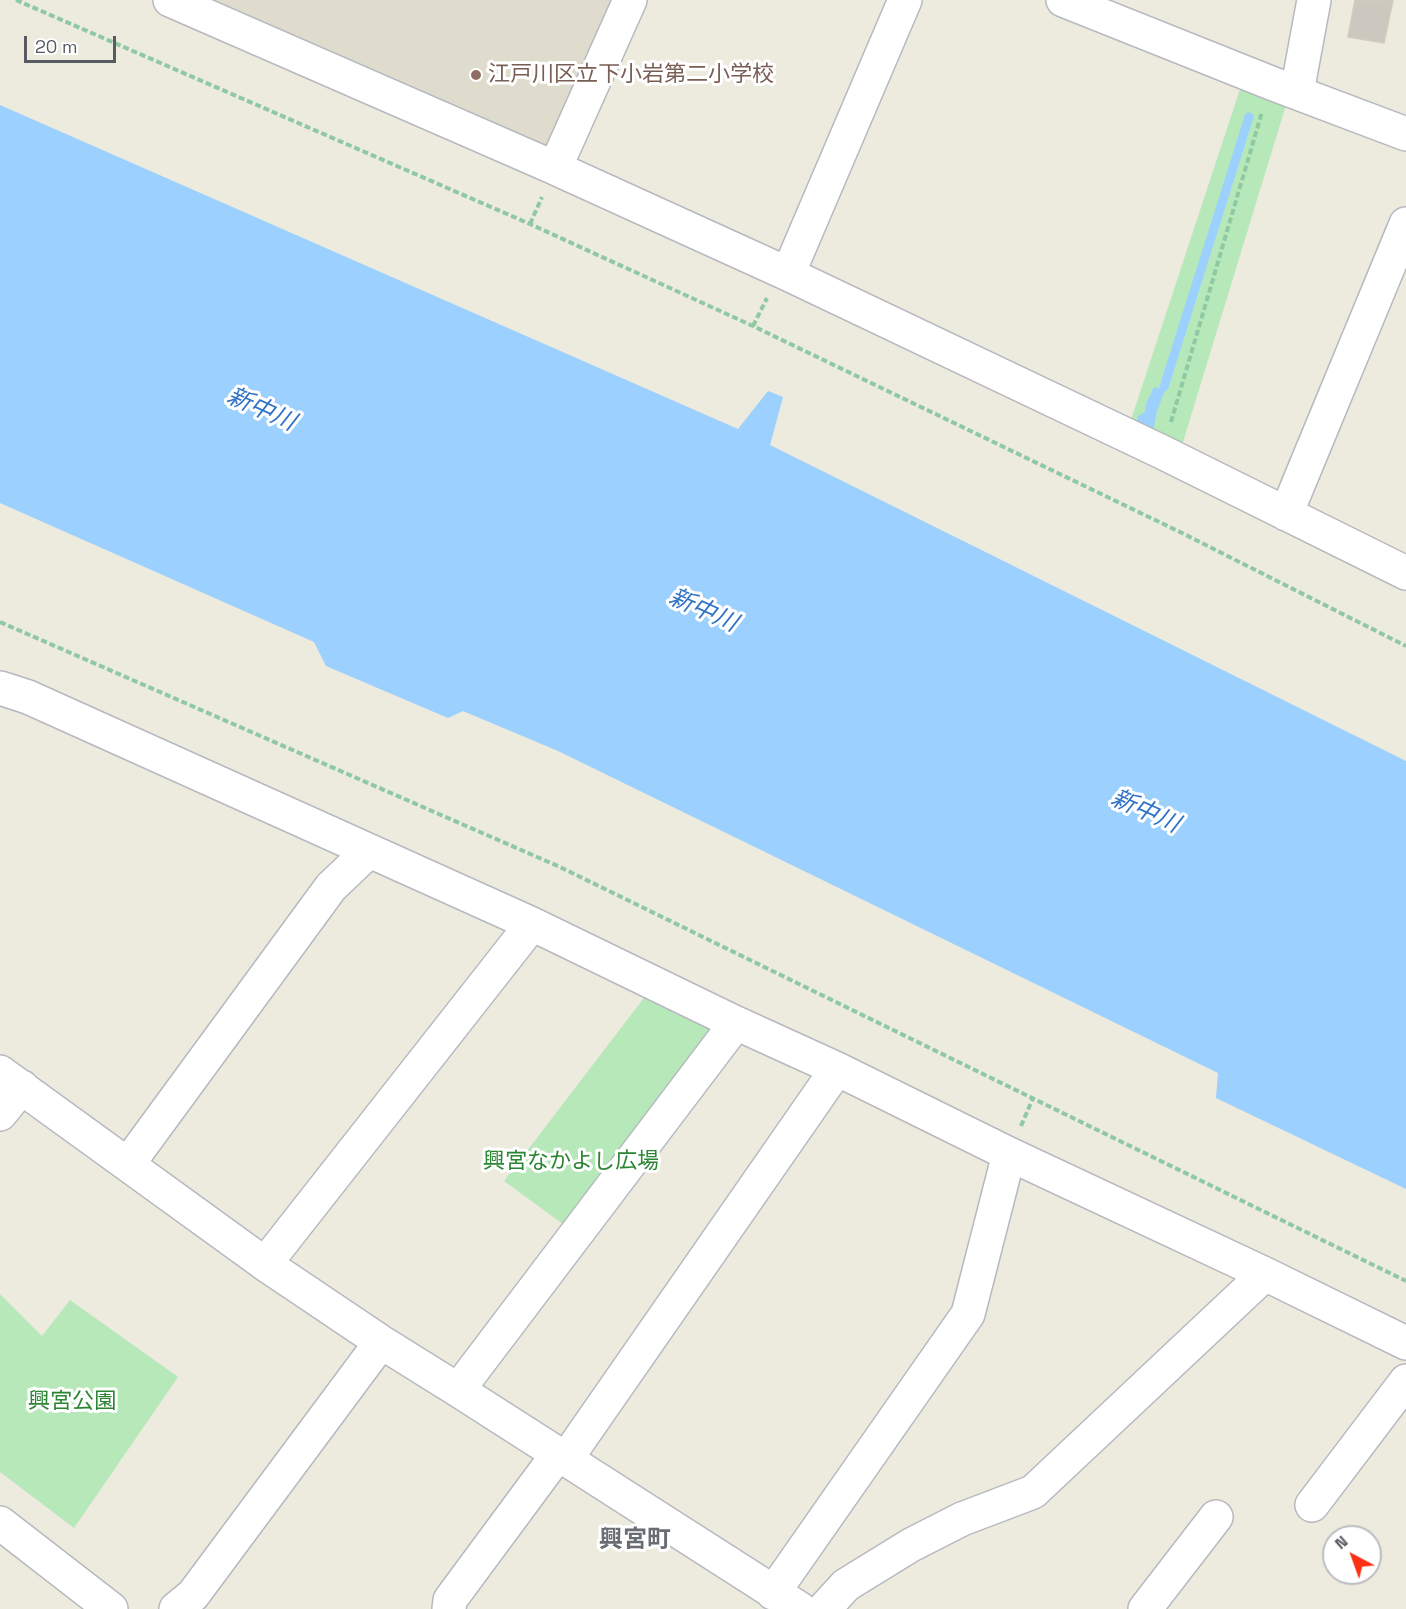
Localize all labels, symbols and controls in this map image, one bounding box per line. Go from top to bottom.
scale bar [27,24,118,62]
text: 20 m [35,35,78,58]
place label: 江戸川区立下小岩第二小学校 [488,62,774,88]
marker: 江戸川区立下小岩第二小学校 [469,68,483,82]
water label: 新中川 [222,382,300,438]
water label: 新中川 [664,583,742,639]
water label: 新中川 [1106,784,1184,840]
park label: 興宮なかよし広場 [483,1149,659,1175]
park label: 興宮公園 [28,1389,116,1415]
north arrow [1322,1525,1382,1585]
district label: 興宮町 [599,1526,671,1554]
text: N [1330,1531,1352,1554]

